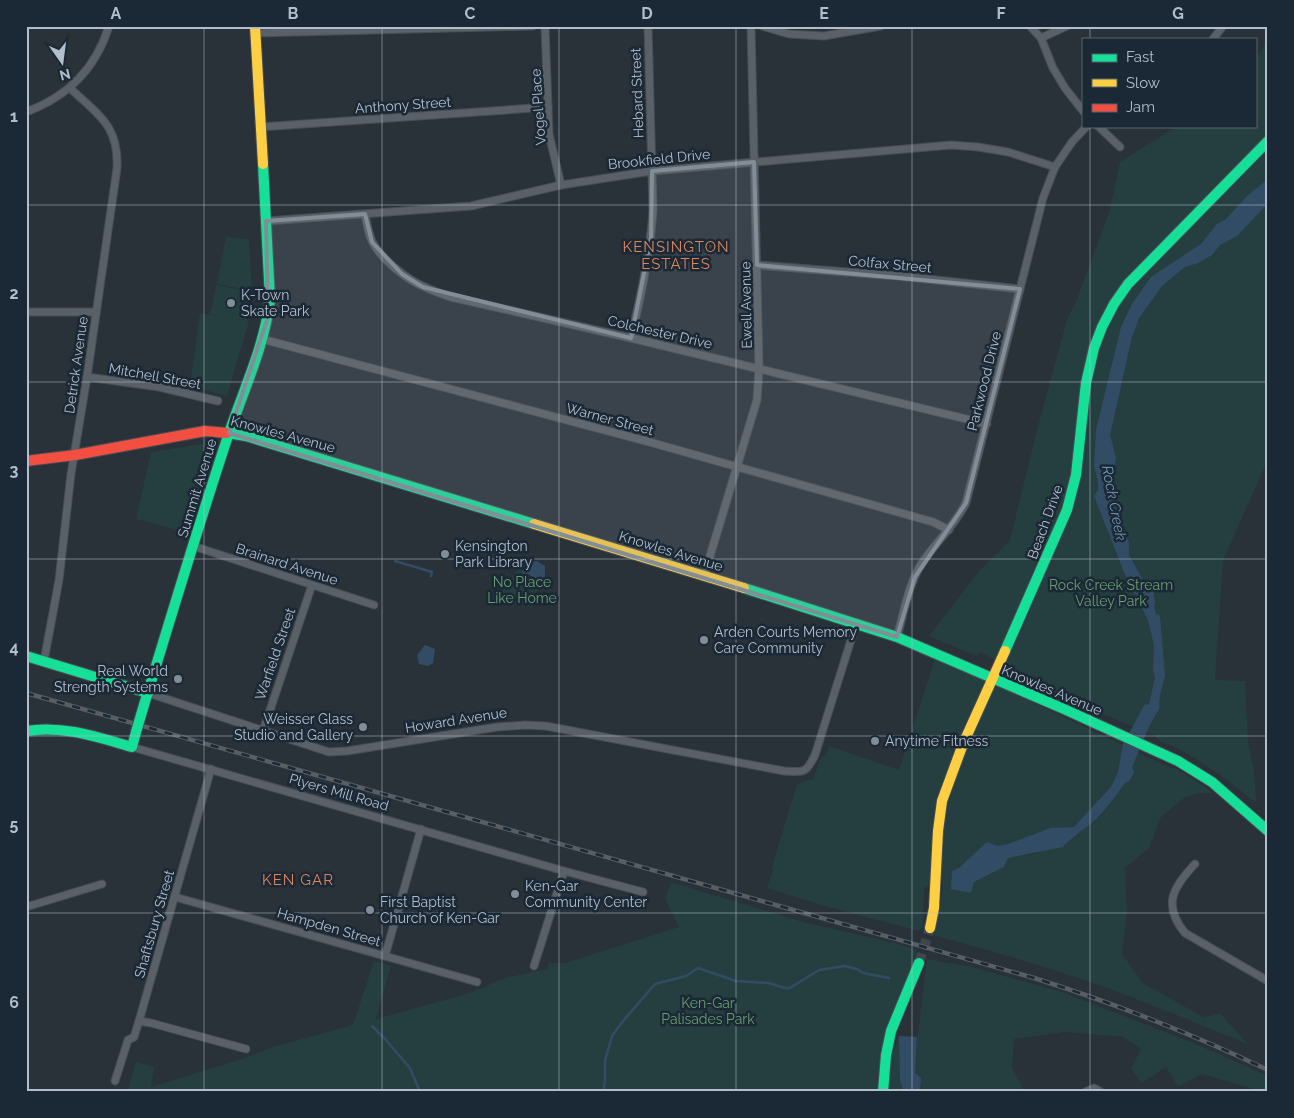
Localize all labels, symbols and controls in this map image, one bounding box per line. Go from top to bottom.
text: A [111,4,122,23]
text: B [288,4,299,23]
text: C [465,4,476,23]
text: D [641,4,653,23]
text: E [819,4,829,23]
text: F [996,4,1006,23]
text: G [1172,4,1184,23]
north arrow [38,38,88,88]
legend [1082,38,1256,128]
street label: Hebard Street [627,47,647,139]
text: Fast [1126,48,1154,66]
text: N [58,66,72,84]
street label: Vogel Place [527,68,549,146]
text: Slow [1126,74,1160,92]
street label: Anthony Street [354,94,452,116]
text: Jam [1126,98,1155,116]
text: 1 [10,107,18,126]
street label: Brookfield Drive [607,146,711,172]
district label: KENSINGTON ESTATES [623,238,729,273]
street label: Colfax Street [848,252,933,276]
street label: Ewell Avenue [737,261,755,349]
text: 2 [9,284,19,303]
place label: K-Town Skate Park [241,287,310,319]
marker: K-Town Skate Park [225,297,237,309]
street label: Colchester Drive [606,312,714,352]
street label: Detrick Avenue [61,315,91,415]
street label: Parkwood Drive [964,330,1004,432]
street label: Mitchell Street [108,360,203,392]
street label: Warner Street [565,400,656,438]
street label: Knowles Avenue [229,412,337,456]
street label: Summit Avenue [174,437,220,539]
text: 3 [10,461,19,480]
water label: Rock Creek [1098,464,1130,542]
street label: Beach Drive [1024,483,1066,561]
street label: Knowles Avenue [617,528,725,574]
place label: Kensington Park Library [455,538,532,570]
street label: Brainard Avenue [234,540,340,588]
marker: Kensington Park Library [439,548,451,560]
park label: No Place Like Home [487,574,557,606]
park label: Rock Creek Stream Valley Park [1049,577,1173,609]
street label: Warfield Street [252,605,298,702]
place label: Arden Courts Memory Care Community [714,624,858,656]
marker: Arden Courts Memory Care Community [698,634,710,646]
text: 4 [9,638,19,657]
street label: Knowles Avenue [999,662,1105,718]
place label: Real World Strength Systems [54,663,168,695]
marker: Real World Strength Systems [172,673,184,685]
street label: Howard Avenue [404,704,508,736]
place label: Weisser Glass Studio and Gallery [234,711,353,743]
marker: Weisser Glass Studio and Gallery [357,721,369,733]
place label: Anytime Fitness [885,733,989,749]
marker: Anytime Fitness [869,735,881,747]
street label: Plyers Mill Road [287,770,391,814]
text: 5 [10,815,19,834]
street label: Shaftsbury Street [131,868,177,980]
district label: KEN GAR [262,871,334,889]
place label: Ken-Gar Community Center [525,878,647,910]
marker: Ken-Gar Community Center [509,888,521,900]
place label: First Baptist Church of Ken-Gar [380,894,500,926]
marker: First Baptist Church of Ken-Gar [364,904,376,916]
street label: Hampden Street [275,905,383,950]
text: 6 [9,993,19,1012]
park label: Ken-Gar Palisades Park [661,995,755,1027]

